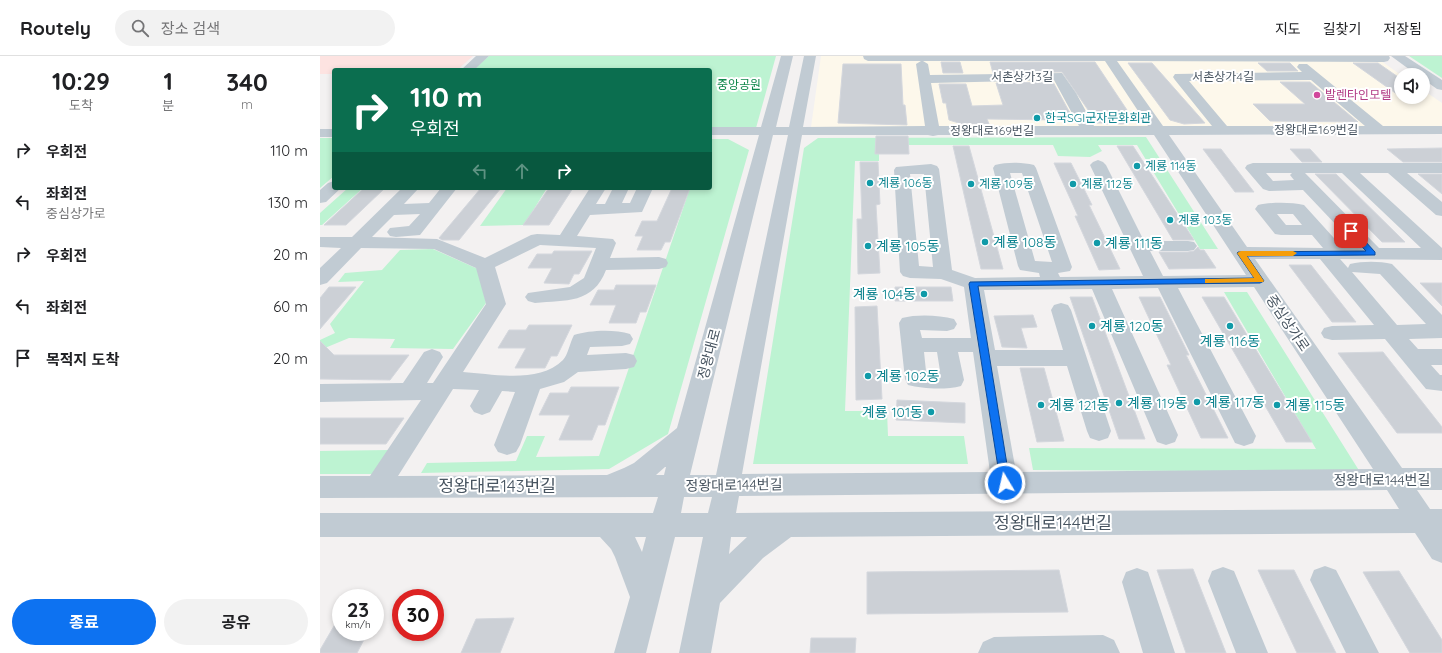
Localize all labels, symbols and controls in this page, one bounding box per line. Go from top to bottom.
search box [115,10,395,46]
text: Routely [20,16,91,40]
icon: search [129,17,151,39]
text: 장소 검색 [161,19,220,38]
text: 지도 [1275,20,1301,38]
text: 길찾기 [1323,20,1361,38]
text: 저장됨 [1383,20,1422,38]
text: 10:29 [52,66,110,96]
text: 1 [163,66,173,96]
text: 340 [226,67,268,97]
map controls [1394,68,1430,104]
button: sound [1394,68,1430,104]
street label: 서촌상가3길 [991,69,1053,84]
street label: 서촌상가4길 [1192,69,1254,84]
park label: 중앙공원 [717,77,761,92]
text: 110 m [410,79,483,114]
icon: right [344,84,396,136]
place label: 발렌타인모텔 [1325,87,1391,102]
marker: 발렌타인모텔 [1312,90,1322,100]
text: m [241,96,253,112]
text: 도착 [69,97,93,113]
text: 분 [162,97,174,113]
place label: 한국SGI군자문화회관 [1045,110,1151,125]
marker: 한국SGI군자문화회관 [1032,113,1042,123]
text: 우회전 [410,117,460,140]
street label: 정왕대로169번길 [1274,122,1358,137]
street label: 정왕대로169번길 [950,123,1034,138]
icon: right [12,139,34,161]
text: 110 m [270,141,308,160]
text: 우회전 [46,142,87,161]
place label: 계룡 114동 [1145,158,1196,173]
icon: left [469,160,491,182]
icon: ahead [511,160,533,182]
icon: right [553,160,575,182]
marker: 계룡 114동 [1132,161,1142,171]
place label: 계룡 106동 [878,175,932,190]
place label: 계룡 109동 [979,176,1034,191]
place label: 계룡 112동 [1081,176,1133,191]
marker: 계룡 106동 [865,178,875,188]
marker: 계룡 109동 [966,179,976,189]
marker: 계룡 112동 [1068,179,1078,189]
text: 좌회전 [46,184,87,203]
icon: left [12,191,34,213]
text: 130 m [268,193,308,212]
text: 중심상가로 [46,205,106,221]
place label: 계룡 103동 [1178,212,1232,227]
pin [1334,214,1368,248]
marker: 계룡 103동 [1165,215,1175,225]
icon: arrive [1340,220,1362,242]
place label: 계룡 108동 [993,233,1057,251]
place label: 계룡 111동 [1105,234,1163,252]
place label: 계룡 105동 [876,237,940,255]
marker: 계룡 108동 [980,237,990,247]
marker: 계룡 111동 [1092,238,1102,248]
marker: 계룡 105동 [863,241,873,251]
icon: right [12,243,34,265]
text: 20 m [273,245,308,264]
text: 우회전 [46,246,87,265]
place label: 계룡 104동 [853,285,916,303]
marker: 계룡 104동 [919,289,929,299]
street label: 중심상가로 [1263,291,1314,355]
icon: left [12,295,34,317]
text: 60 m [273,297,308,316]
text: 좌회전 [46,298,87,317]
place label: 계룡 120동 [1100,317,1164,335]
marker: 계룡 120동 [1087,321,1097,331]
marker: 계룡 116동 [1225,321,1235,331]
street label: 정왕대로 [694,327,724,381]
place label: 계룡 116동 [1200,332,1260,350]
icon: arrive [12,347,34,369]
text: 20 m [273,349,308,368]
text: 목적지 도착 [46,350,119,369]
place label: 계룡 102동 [876,367,940,385]
marker: 계룡 102동 [863,371,873,381]
place label: 계룡 117동 [1205,393,1265,411]
place label: 계룡 119동 [1127,394,1188,412]
place label: 계룡 121동 [1049,396,1110,414]
place label: 계룡 115동 [1285,396,1346,414]
marker: 계룡 117동 [1192,397,1202,407]
marker: 계룡 119동 [1114,398,1124,408]
marker: 계룡 121동 [1036,400,1046,410]
marker: 계룡 115동 [1272,400,1282,410]
place label: 계룡 101동 [862,403,923,421]
marker: 계룡 101동 [926,407,936,417]
position arrow [984,462,1026,504]
street label: 정왕대로144번길 [1333,471,1431,489]
street label: 정왕대로143번길 [438,475,556,496]
street label: 정왕대로144번길 [685,475,783,495]
street label: 정왕대로144번길 [994,512,1112,533]
speed limit sign: 30 [392,589,444,641]
text: 23 [347,597,369,622]
button: 종료 [12,599,156,645]
button: 공유 [164,599,308,645]
text: km/h [345,618,371,631]

